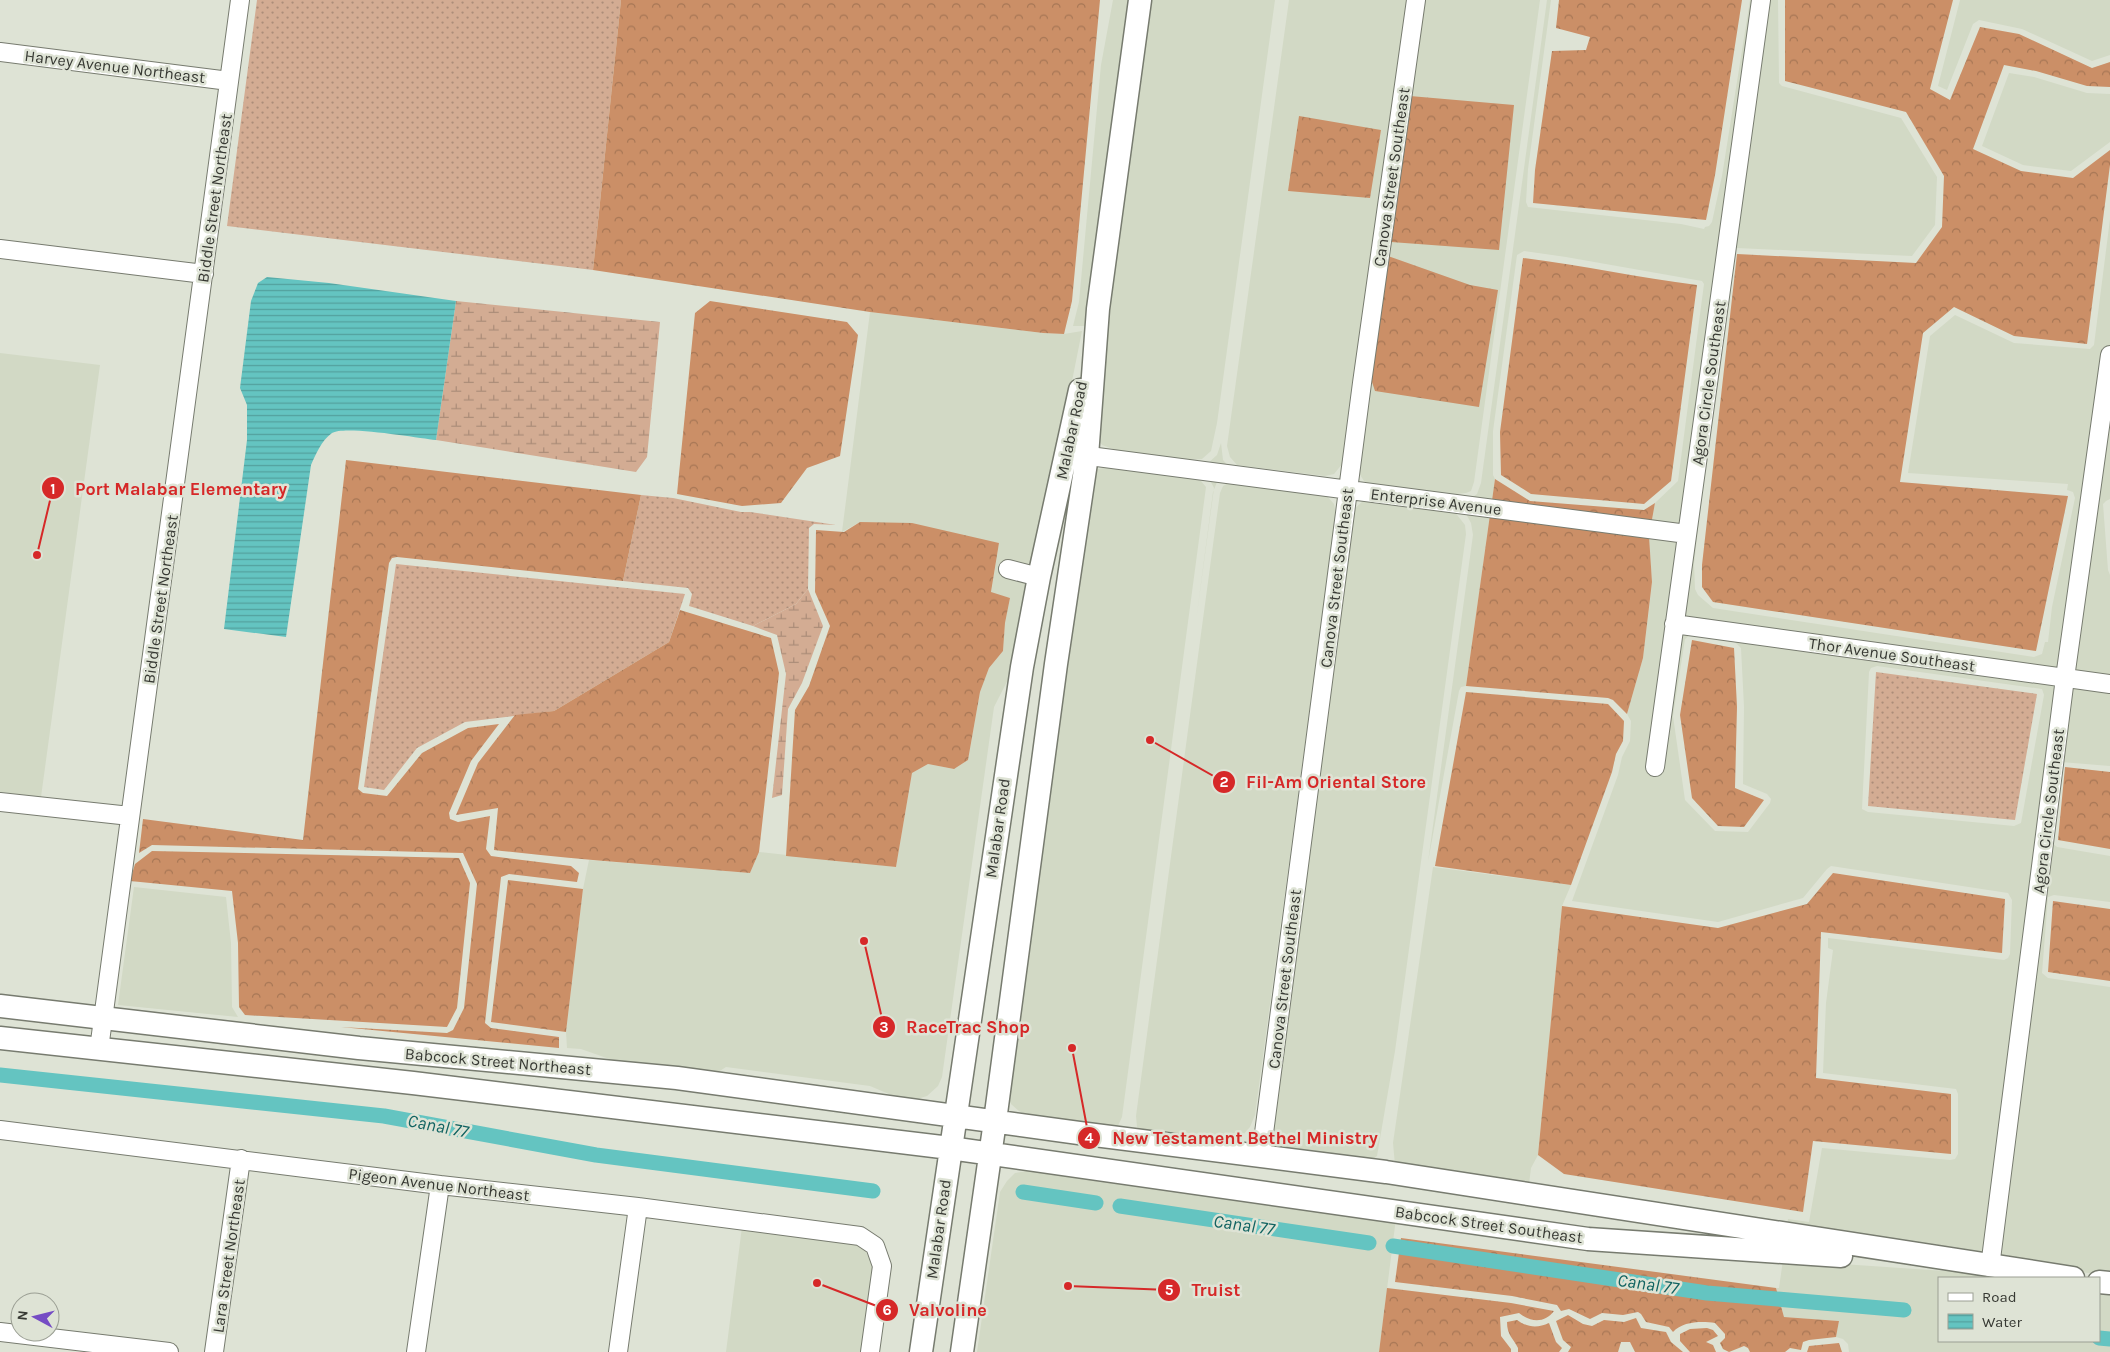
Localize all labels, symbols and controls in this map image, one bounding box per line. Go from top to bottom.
street label: Harvey Avenue Northeast [24,46,206,87]
street label: Canova Street Southeast [1370,86,1413,268]
street label: Biddle Street Northeast [193,112,236,284]
street label: Agora Circle Southeast [1688,300,1729,466]
street label: Malabar Road [1052,379,1091,481]
callout: Port Malabar Elementary [40,472,297,505]
text: Port Malabar Elementary [75,478,287,500]
text: 1 [50,480,56,498]
street label: Enterprise Avenue [1369,484,1502,519]
street label: Canova Street Southeast [1316,487,1357,669]
street label: Biddle Street Northeast [139,513,182,685]
street label: Thor Avenue Southeast [1808,633,1976,676]
street label: Agora Circle Southeast [2029,728,2068,894]
callout: Fil-Am Oriental Store [1212,765,1436,798]
text: Fil-Am Oriental Store [1246,771,1426,793]
text: 2 [1219,773,1229,791]
street label: Malabar Road [981,777,1014,879]
street label: Canova Street Southeast [1264,888,1305,1070]
callout: RaceTrac Shop [872,1010,1040,1043]
text: RaceTrac Shop [906,1016,1030,1038]
text: 3 [879,1018,889,1036]
street label: Babcock Street Northeast [404,1044,592,1079]
water label: Canal 77 [406,1109,472,1143]
callout: New Testament Bethel Ministry [1077,1121,1387,1154]
text: New Testament Bethel Ministry [1112,1127,1378,1149]
text: 4 [1085,1129,1094,1147]
street label: Pigeon Avenue Northeast [347,1164,530,1205]
street label: Lara Street Northeast [208,1178,249,1334]
street label: Malabar Road [922,1178,955,1280]
street label: Babcock Street Southeast [1394,1202,1584,1247]
water label: Canal 77 [1212,1210,1277,1240]
water label: Canal 77 [1616,1269,1681,1299]
callout: Truist [1157,1273,1250,1306]
legend [1938,1277,2100,1342]
text: Truist [1192,1279,1240,1301]
text: 5 [1165,1281,1174,1299]
text: Road [1982,1288,2017,1306]
north arrow [10,1292,60,1342]
callout: Valvoline [874,1293,997,1326]
text: Valvoline [909,1299,987,1321]
text: 6 [882,1301,892,1319]
text: N [14,1309,32,1321]
text: Water [1982,1313,2023,1331]

